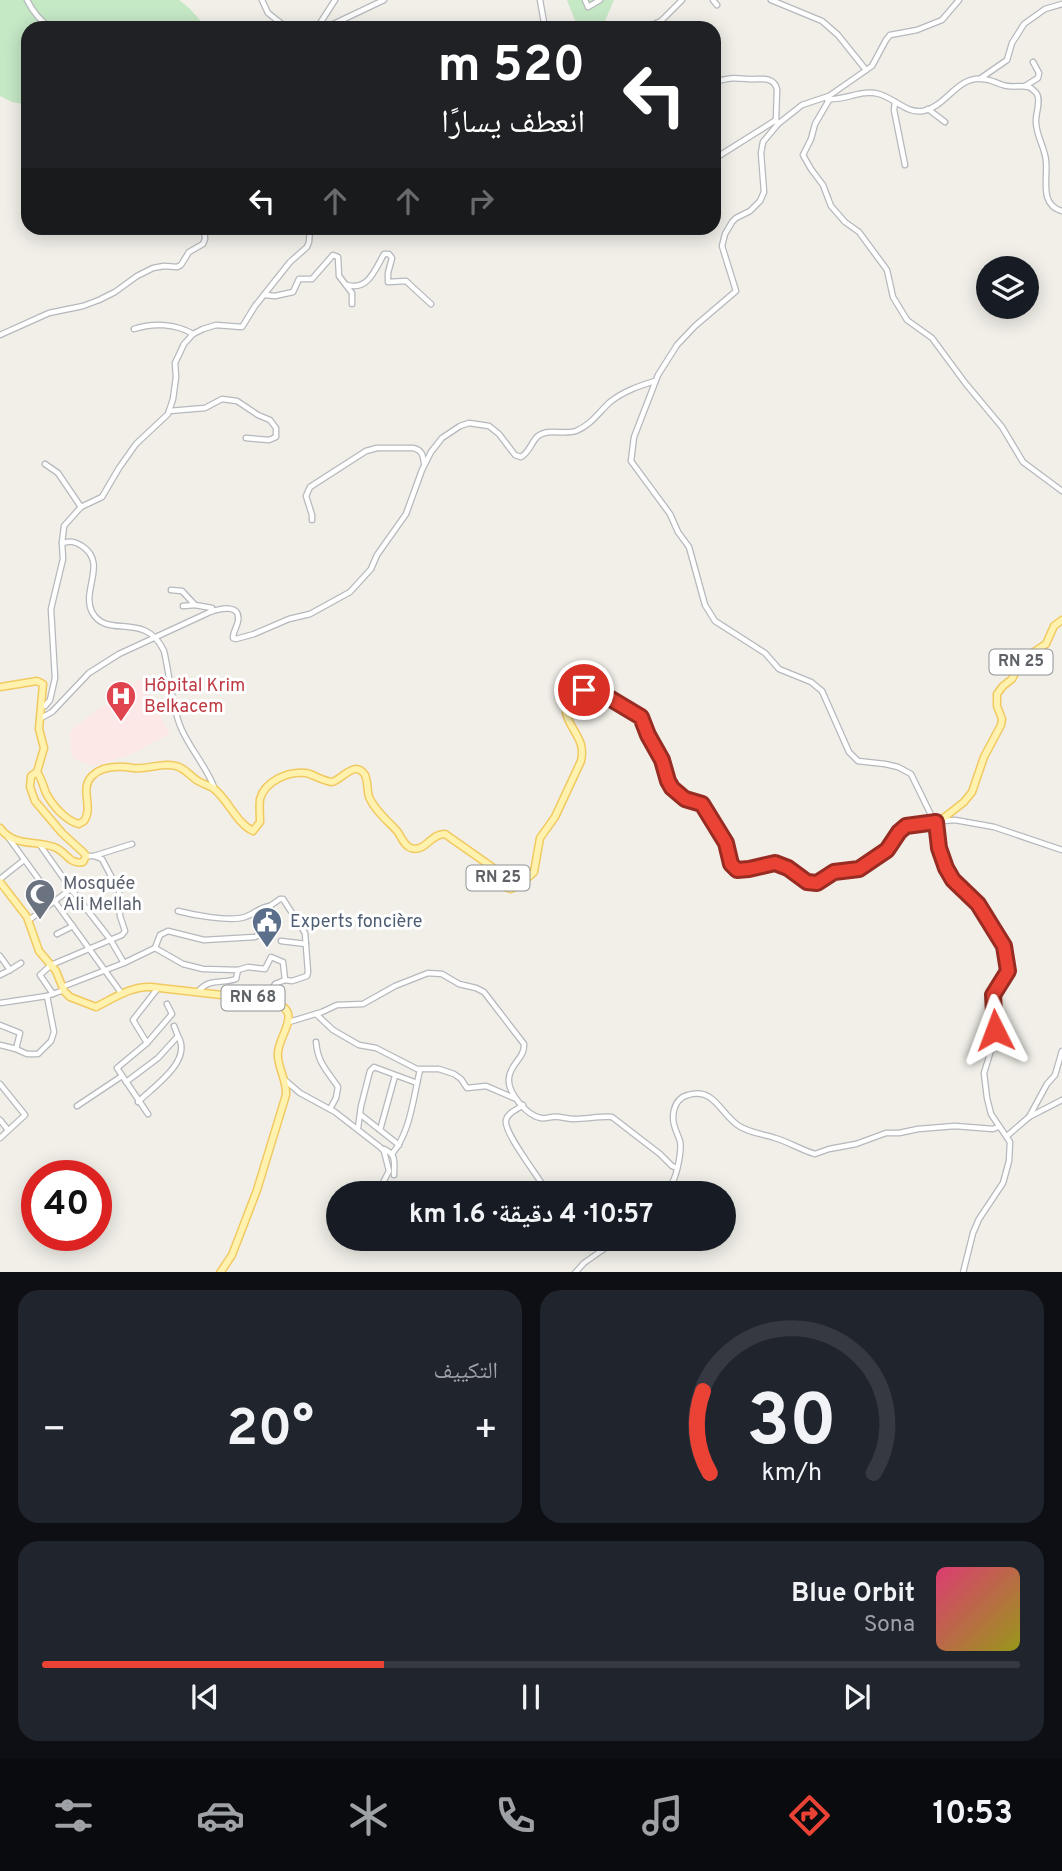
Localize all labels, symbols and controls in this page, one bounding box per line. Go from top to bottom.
text: 520 m [438,37,585,99]
icon: left [609,49,700,140]
text: انعطف يسارًا [441,104,585,144]
icon: left [243,182,281,220]
icon: ahead [316,182,354,220]
icon: ahead [389,182,427,220]
icon: right [462,182,500,220]
map controls [976,256,1039,319]
button: layers [976,256,1039,319]
road number: RN 25 [990,650,1052,674]
pin [554,660,614,720]
icon: arrive [565,671,603,709]
place label: Hôpital Krim Belkacem [144,675,245,719]
hospital icon: Hôpital Krim Belkacem [104,679,138,723]
road number: RN 25 [466,866,530,890]
place label: Mosquée Ali Mellah [63,873,142,917]
mosque icon: Mosquée Ali Mellah [23,877,57,921]
public building icon: Experts foncière [250,905,284,949]
place label: Experts foncière [290,911,423,934]
road number: RN 68 [222,986,284,1010]
position arrow [958,993,1032,1067]
speed limit sign: 40 [21,1160,112,1251]
text: 10:57 · 4 دقيقة · 1.6 km [409,1199,653,1232]
text: التكييف [433,1358,498,1387]
text: 30 [747,1379,837,1471]
text: 20° [226,1398,314,1464]
text: − [42,1407,67,1456]
text: + [473,1407,498,1456]
text: km/h [762,1457,822,1489]
text: Blue Orbit [791,1578,915,1611]
text: Sona [864,1611,915,1640]
icon: previous [186,1678,224,1716]
icon: pause [512,1678,550,1716]
icon: next [838,1678,876,1716]
icon: filters [49,1791,98,1840]
icon: car [196,1791,245,1840]
icon: climate [344,1791,393,1840]
icon: phone [491,1791,540,1840]
icon: music [638,1791,687,1840]
icon: directions [785,1791,834,1840]
text: 10:53 [933,1795,1013,1835]

